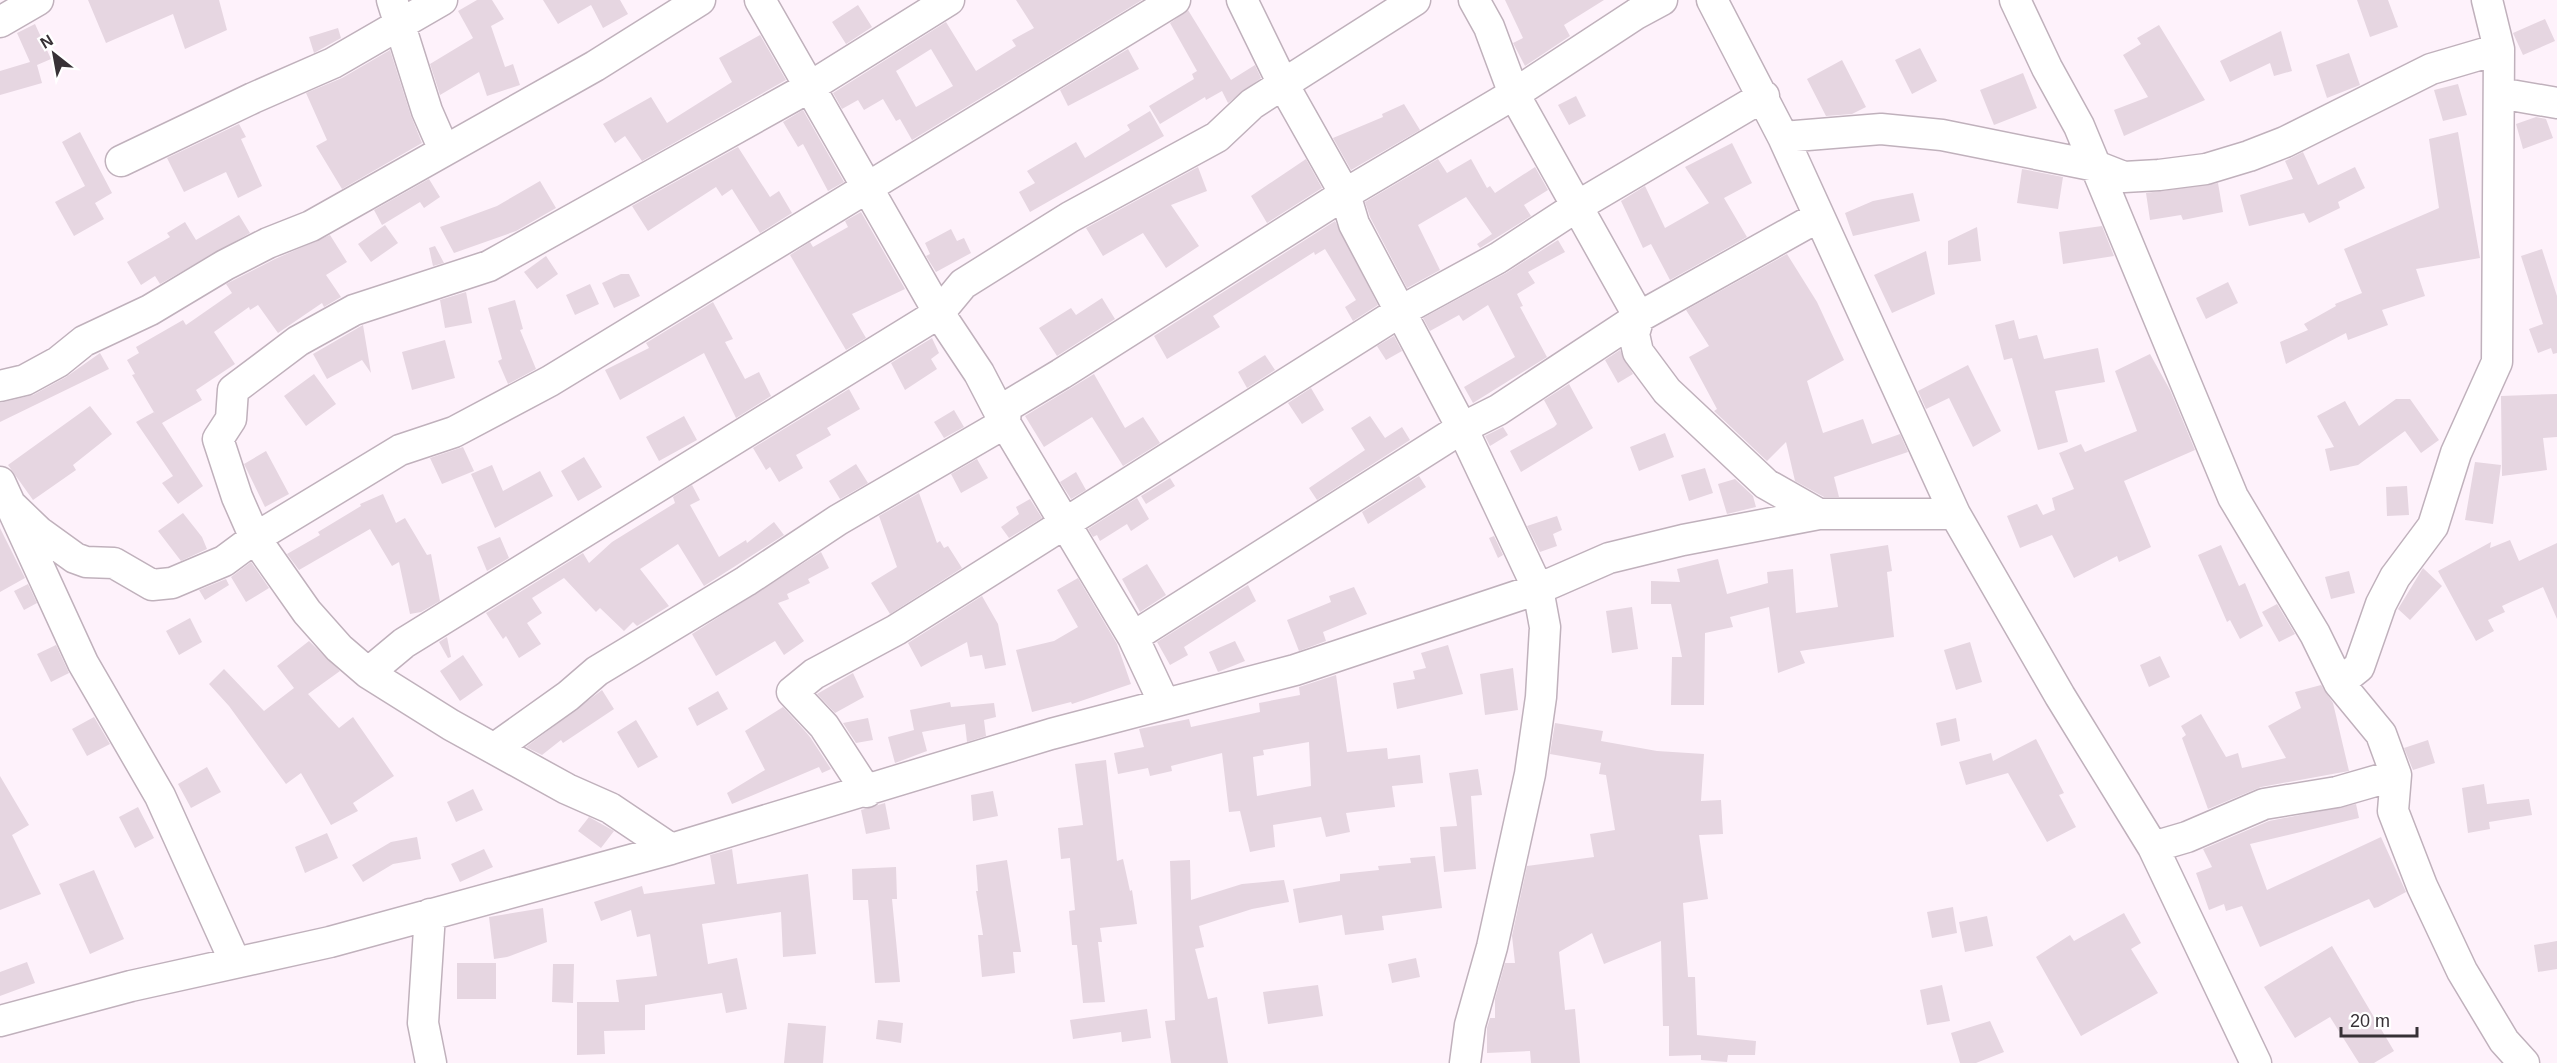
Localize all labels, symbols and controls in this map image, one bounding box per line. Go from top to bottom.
north arrow [24,24,84,84]
text: N [37,31,56,52]
scale bar [2341,1000,2418,1038]
text: 20 m [2350,1011,2390,1031]

